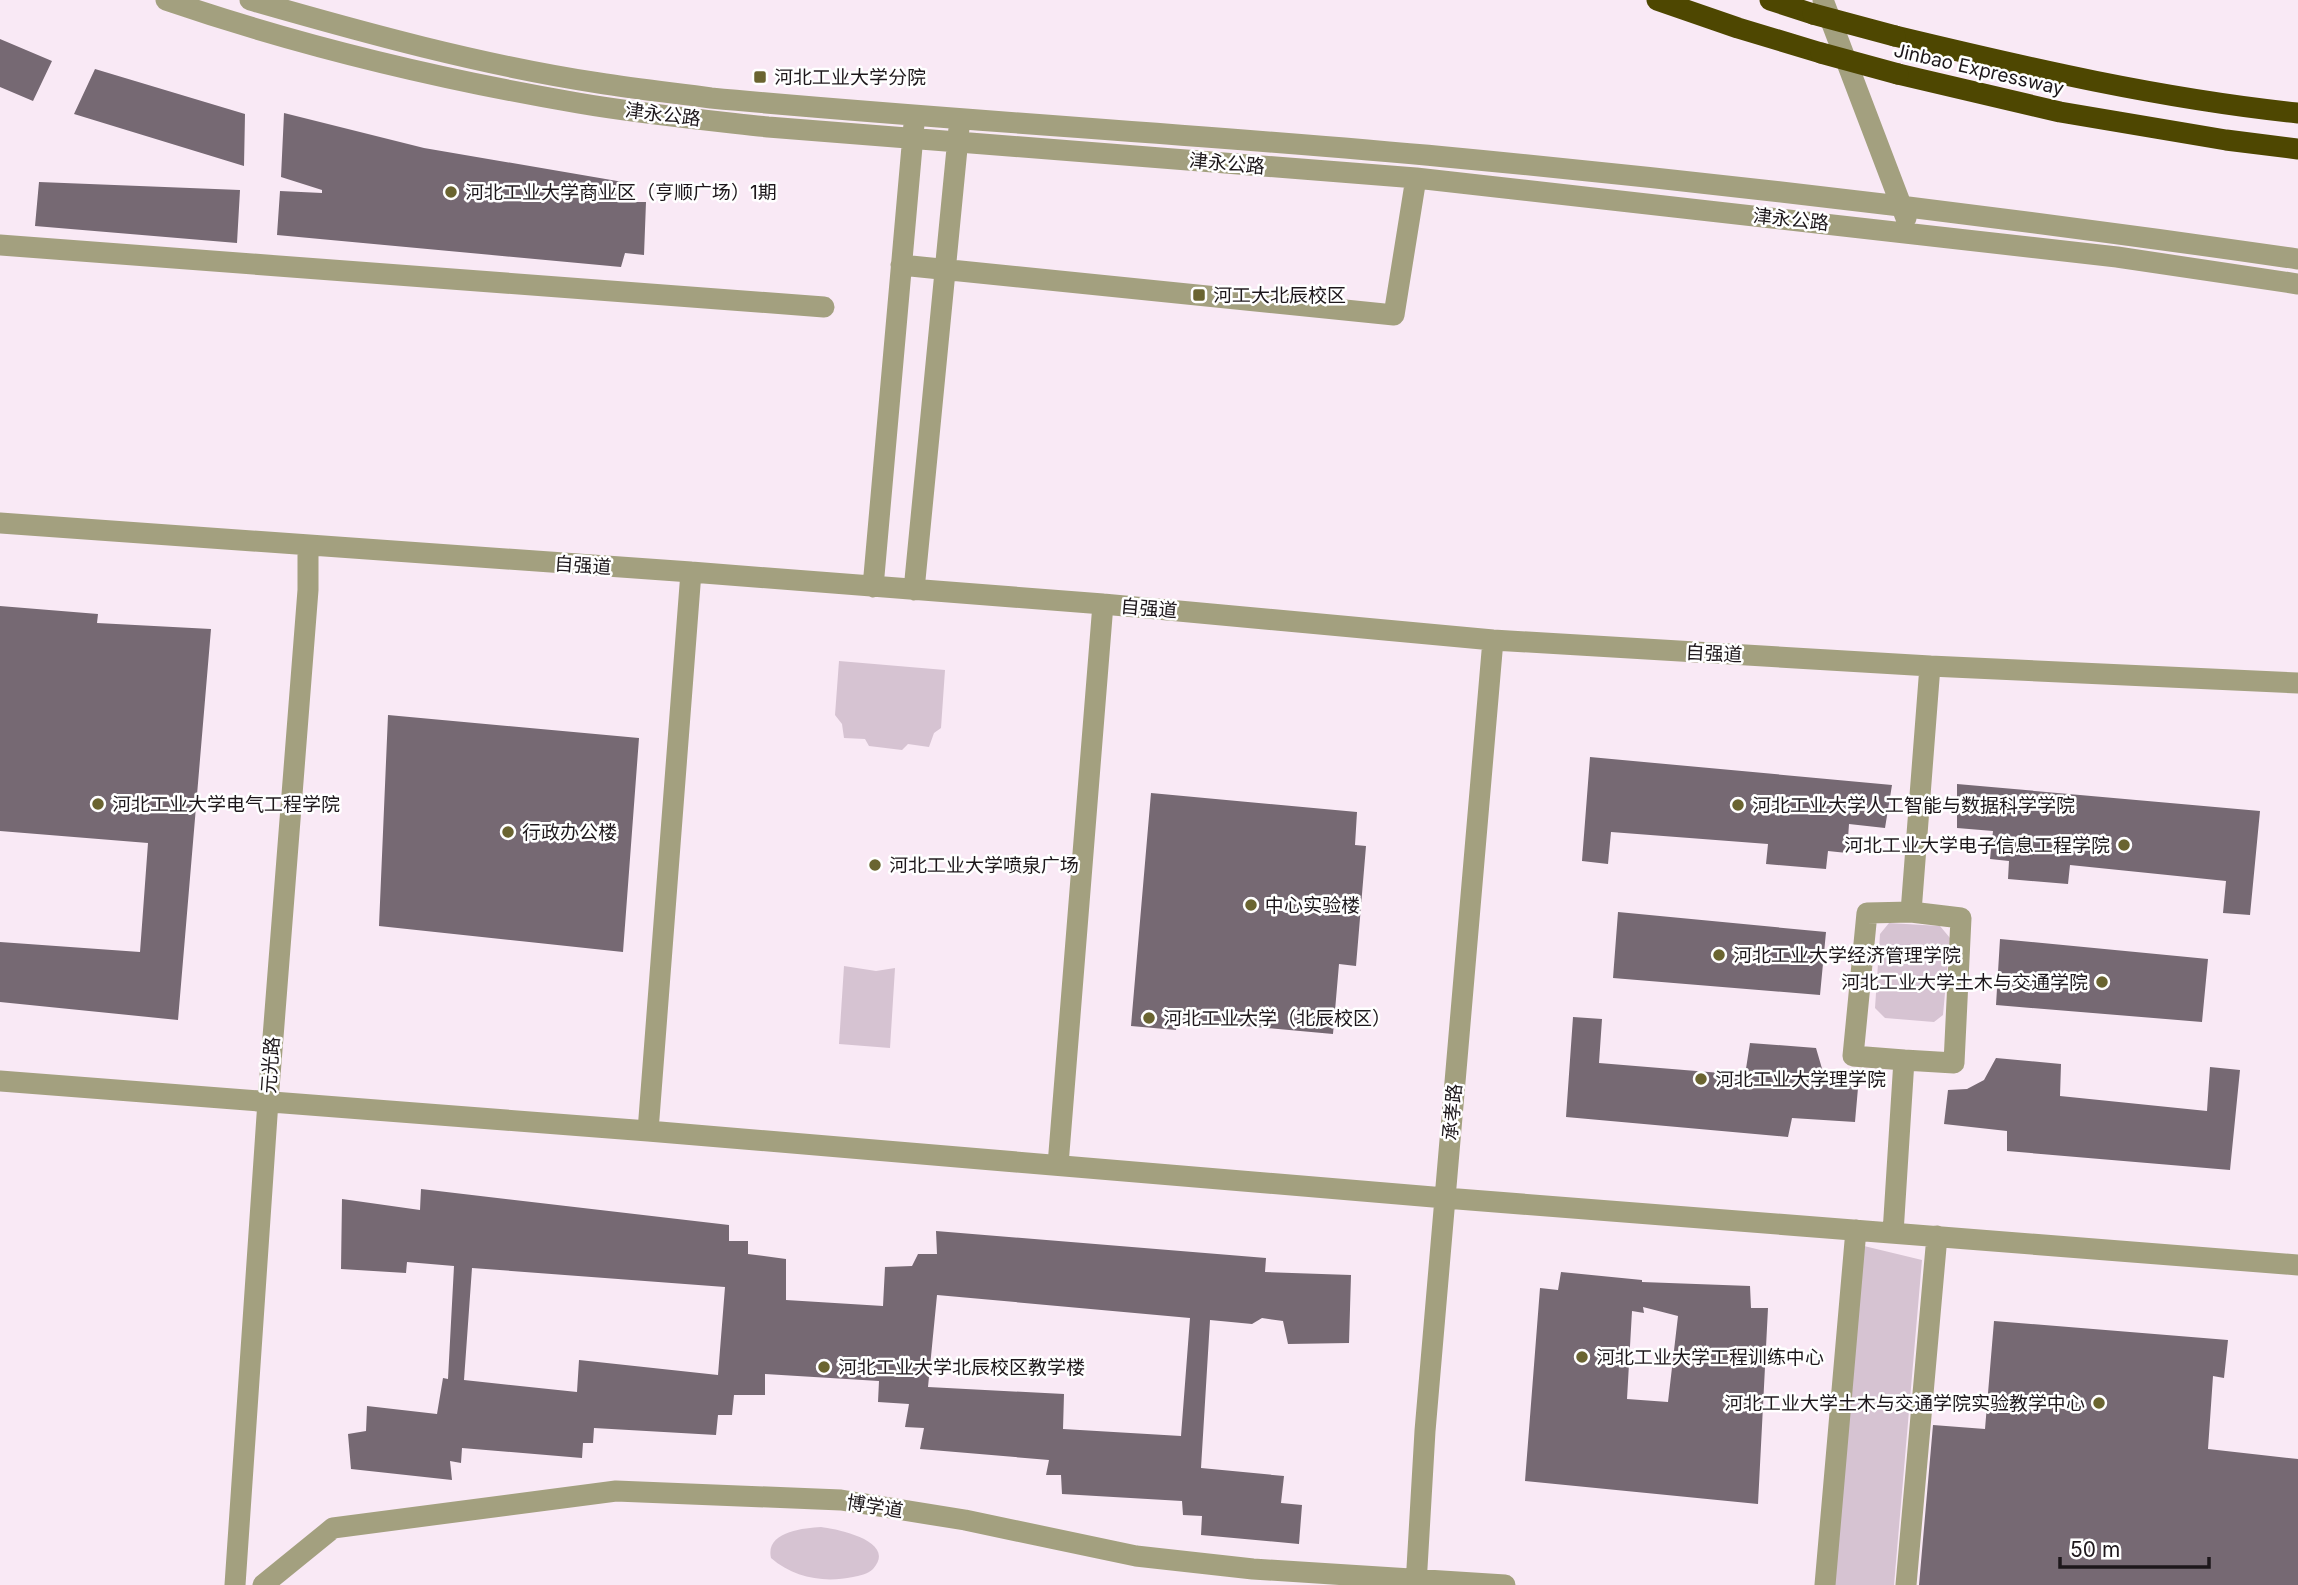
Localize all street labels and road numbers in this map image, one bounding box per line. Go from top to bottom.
street label: Jinbao Expressway [1892,39,2067,100]
street label: 津永公路 [624,98,702,131]
street label: 津永公路 [1188,149,1266,178]
street label: 津永公路 [1752,204,1830,235]
street label: 自强道 [554,552,612,579]
street label: 自强道 [1120,595,1178,622]
street label: 自强道 [1685,641,1743,666]
street label: 元光路 [257,1036,284,1094]
street label: 承孝路 [1439,1083,1466,1141]
street label: 博学道 [845,1491,905,1522]

